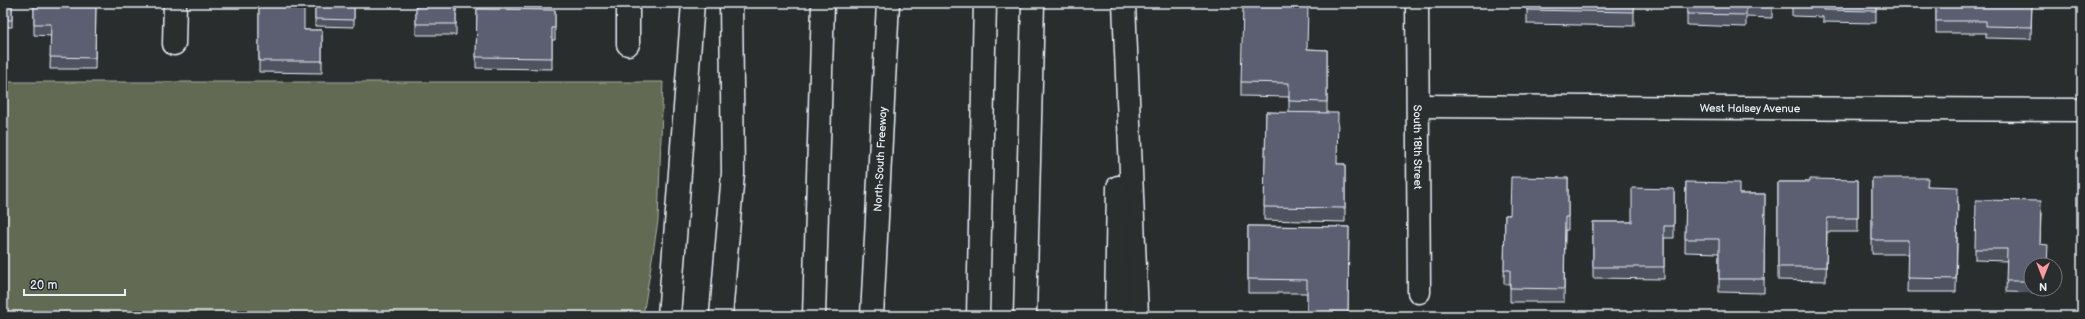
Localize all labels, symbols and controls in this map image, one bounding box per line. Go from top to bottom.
street label: West Halsey Avenue [1700,102,1801,115]
street label: South 18th Street [1411,105,1424,190]
street label: North-South Freeway [871,106,890,212]
north arrow [2023,257,2063,297]
scale bar [24,271,125,297]
text: 20 m [30,278,57,293]
text: N [2039,280,2047,293]

